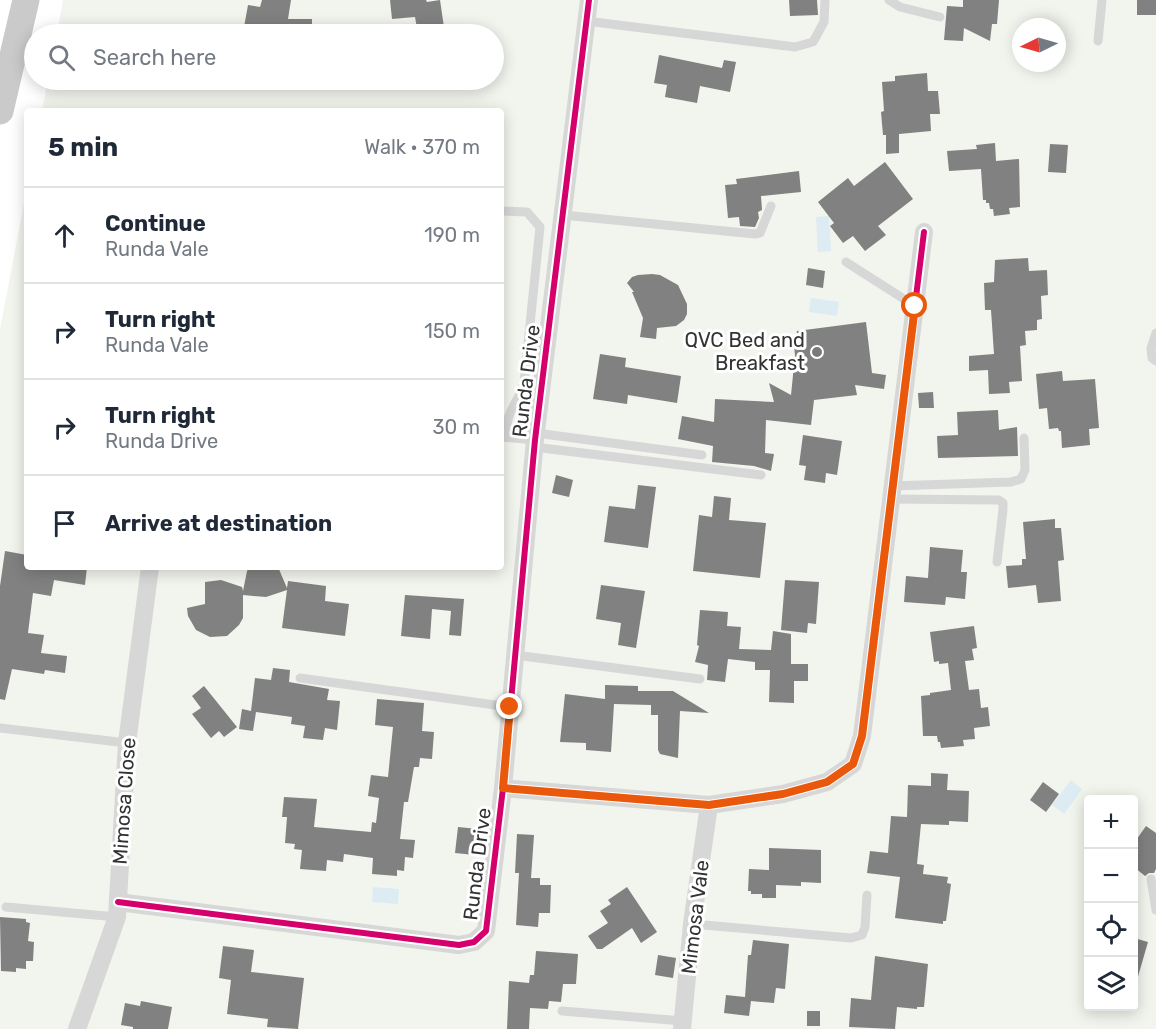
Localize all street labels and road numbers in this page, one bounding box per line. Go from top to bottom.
street label: Runda Drive [507,323,545,439]
street label: Mimosa Close [108,737,140,865]
street label: Runda Drive [458,806,496,922]
street label: Mimosa Vale [676,859,714,975]

